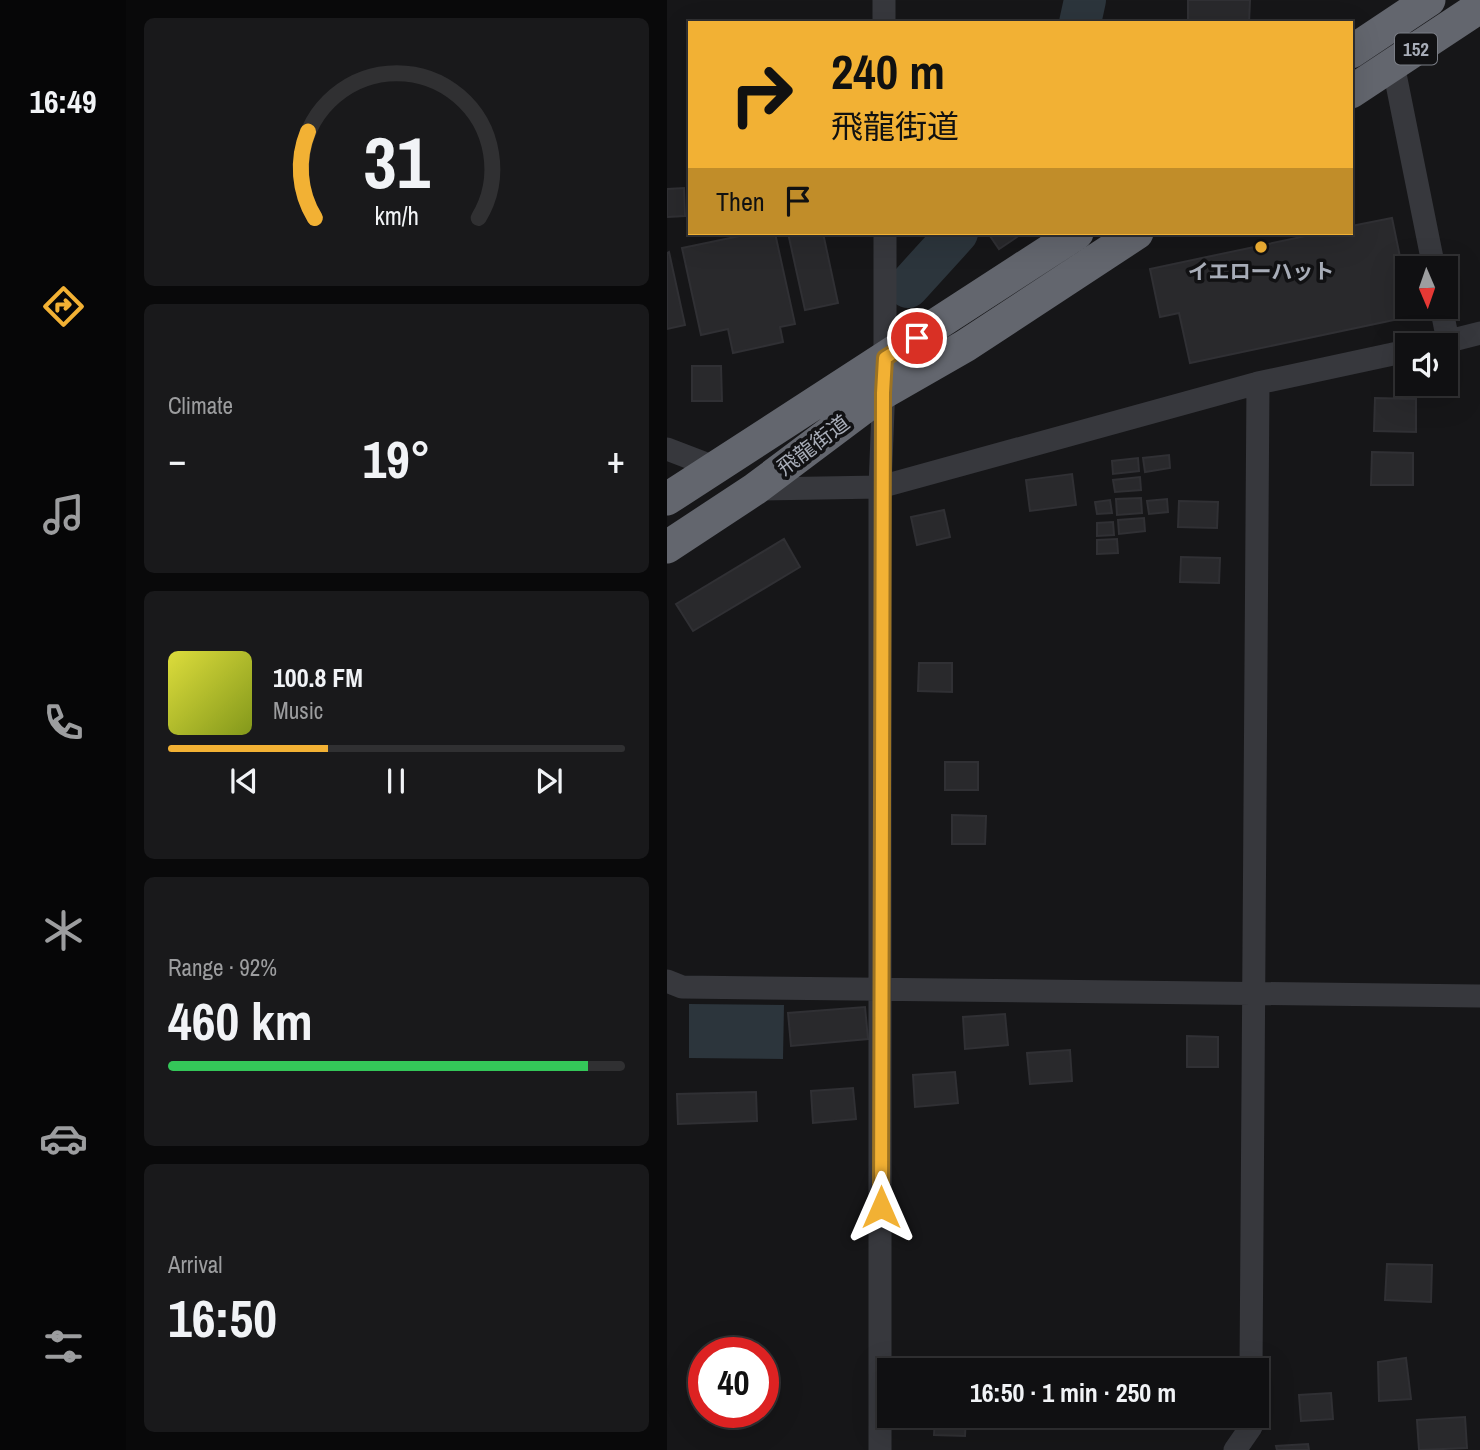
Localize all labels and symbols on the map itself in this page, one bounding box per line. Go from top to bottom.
road number: 152 [1395,34,1437,64]
marker: イエローハット [1253,239,1269,255]
north arrow [1395,256,1458,318]
place label: イエローハット [1188,257,1334,286]
pin [887,308,947,368]
street label: 飛龍街道 [771,408,855,482]
position arrow [844,1170,918,1244]
speed limit sign: 40 [688,1337,779,1428]

